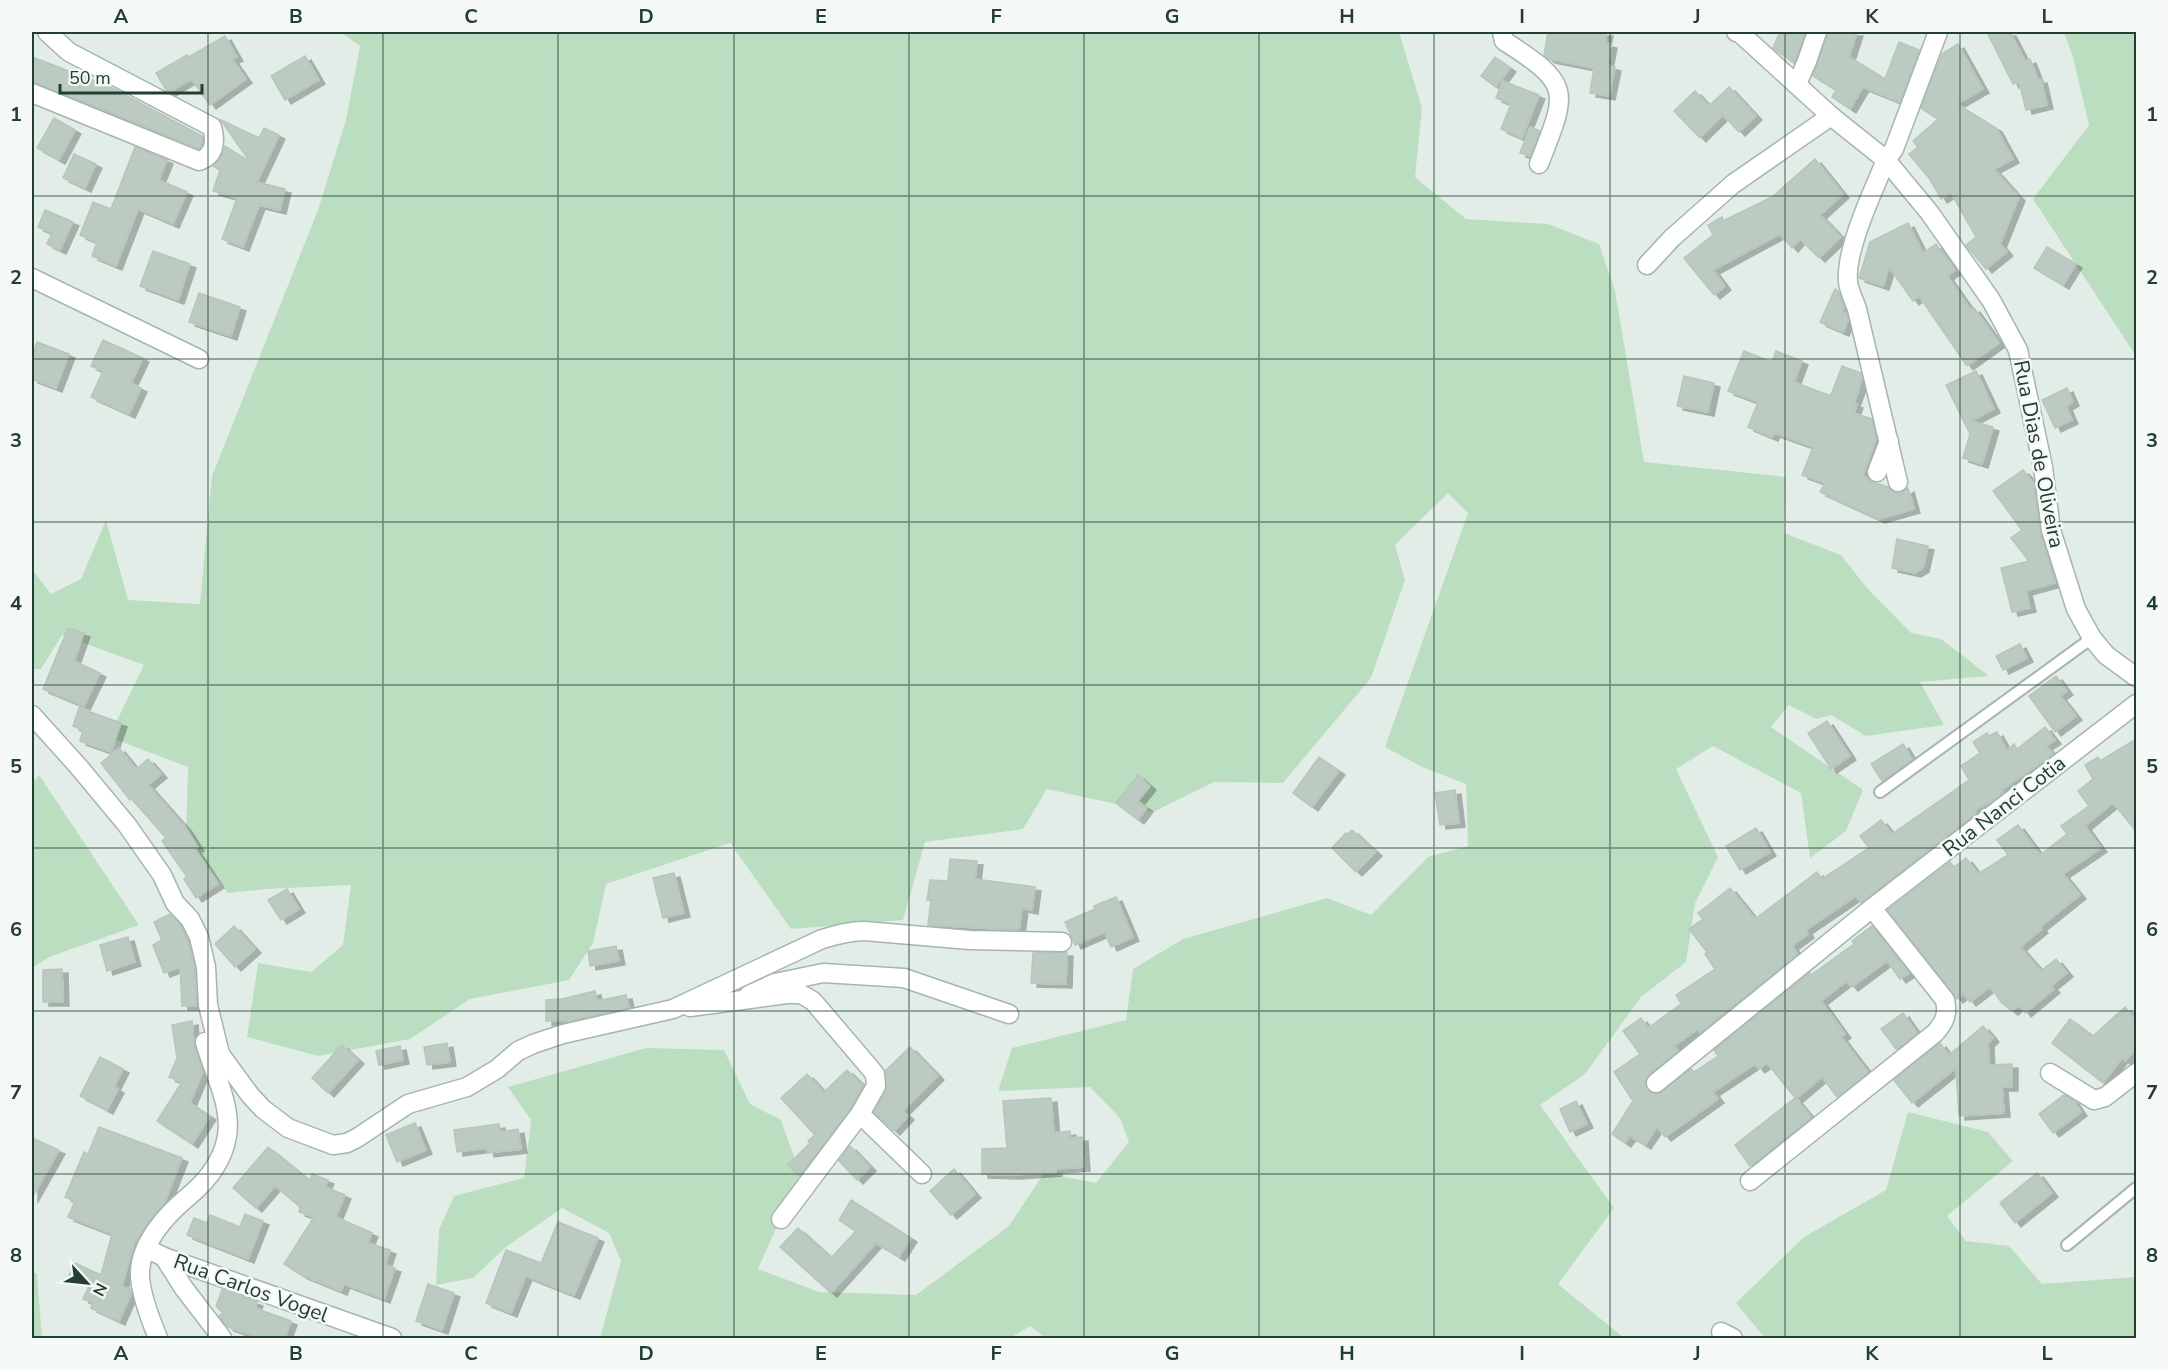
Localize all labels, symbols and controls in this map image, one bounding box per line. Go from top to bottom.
text: A [114,3,129,30]
text: B [289,3,303,30]
text: C [464,3,478,30]
text: D [638,3,654,30]
text: E [815,3,827,30]
text: F [990,3,1002,30]
text: G [1165,3,1179,30]
text: H [1339,3,1355,30]
text: I [1519,3,1525,30]
text: J [1692,3,1701,30]
text: K [1865,3,1879,30]
text: L [2041,3,2053,30]
scale bar [60,57,202,95]
text: 50 m [69,66,111,90]
text: 1 [10,101,22,128]
text: 1 [2146,101,2158,128]
text: 2 [10,264,22,291]
text: 2 [2146,264,2158,291]
street label: Rua Dias de Oliveira [2007,358,2071,550]
text: 3 [10,427,22,454]
text: 3 [2146,427,2158,454]
text: 4 [10,590,22,617]
text: 4 [2146,590,2158,617]
street label: Rua Nanci Cotia [1937,749,2071,863]
text: 5 [10,753,22,780]
text: 5 [2146,753,2158,780]
text: 6 [10,916,22,943]
text: 6 [2146,916,2158,943]
text: 7 [10,1079,22,1106]
text: 7 [2146,1079,2158,1106]
text: 8 [10,1242,22,1269]
text: 8 [2146,1242,2158,1269]
street label: Rua Carlos Vogel [170,1247,333,1329]
north arrow [57,1253,117,1313]
text: N [87,1279,112,1300]
text: A [114,1340,129,1367]
text: B [289,1340,303,1367]
text: C [464,1340,478,1367]
text: D [638,1340,654,1367]
text: E [815,1340,827,1367]
text: F [990,1340,1002,1367]
text: G [1165,1340,1179,1367]
text: H [1339,1340,1355,1367]
text: I [1519,1340,1525,1367]
text: J [1692,1340,1701,1367]
text: K [1865,1340,1879,1367]
text: L [2041,1340,2053,1367]

